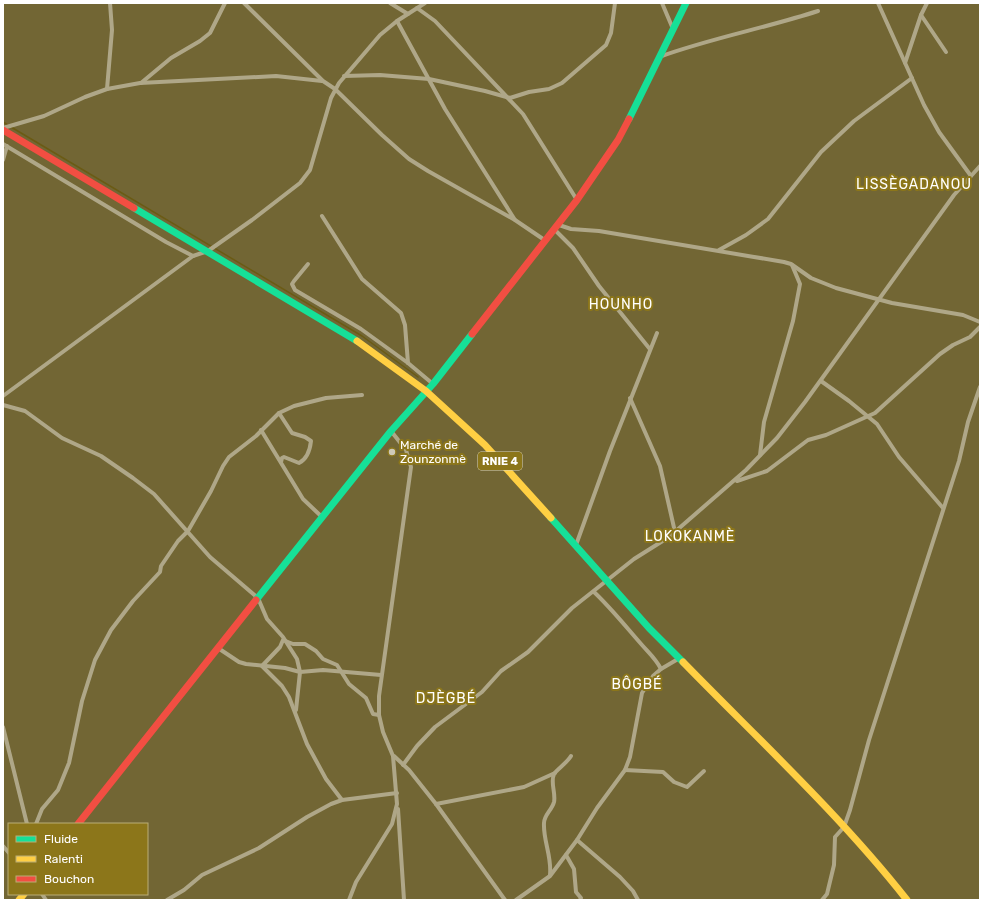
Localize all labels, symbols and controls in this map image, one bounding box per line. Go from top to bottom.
district label: LISSÈGADANOU [856,175,972,193]
district label: HOUNHO [589,296,653,313]
place label: Marché de Zounzonmè [400,438,466,466]
marker: Marché de Zounzonmè [387,447,397,457]
road number: RNIE 4 [478,452,522,470]
district label: LOKOKANMÈ [645,527,735,545]
district label: BÔGBÉ [611,675,663,693]
district label: DJÈGBÉ [416,689,476,707]
legend [8,823,148,895]
text: Fluide [44,832,78,846]
text: Ralenti [44,852,83,866]
text: Bouchon [44,872,94,886]

